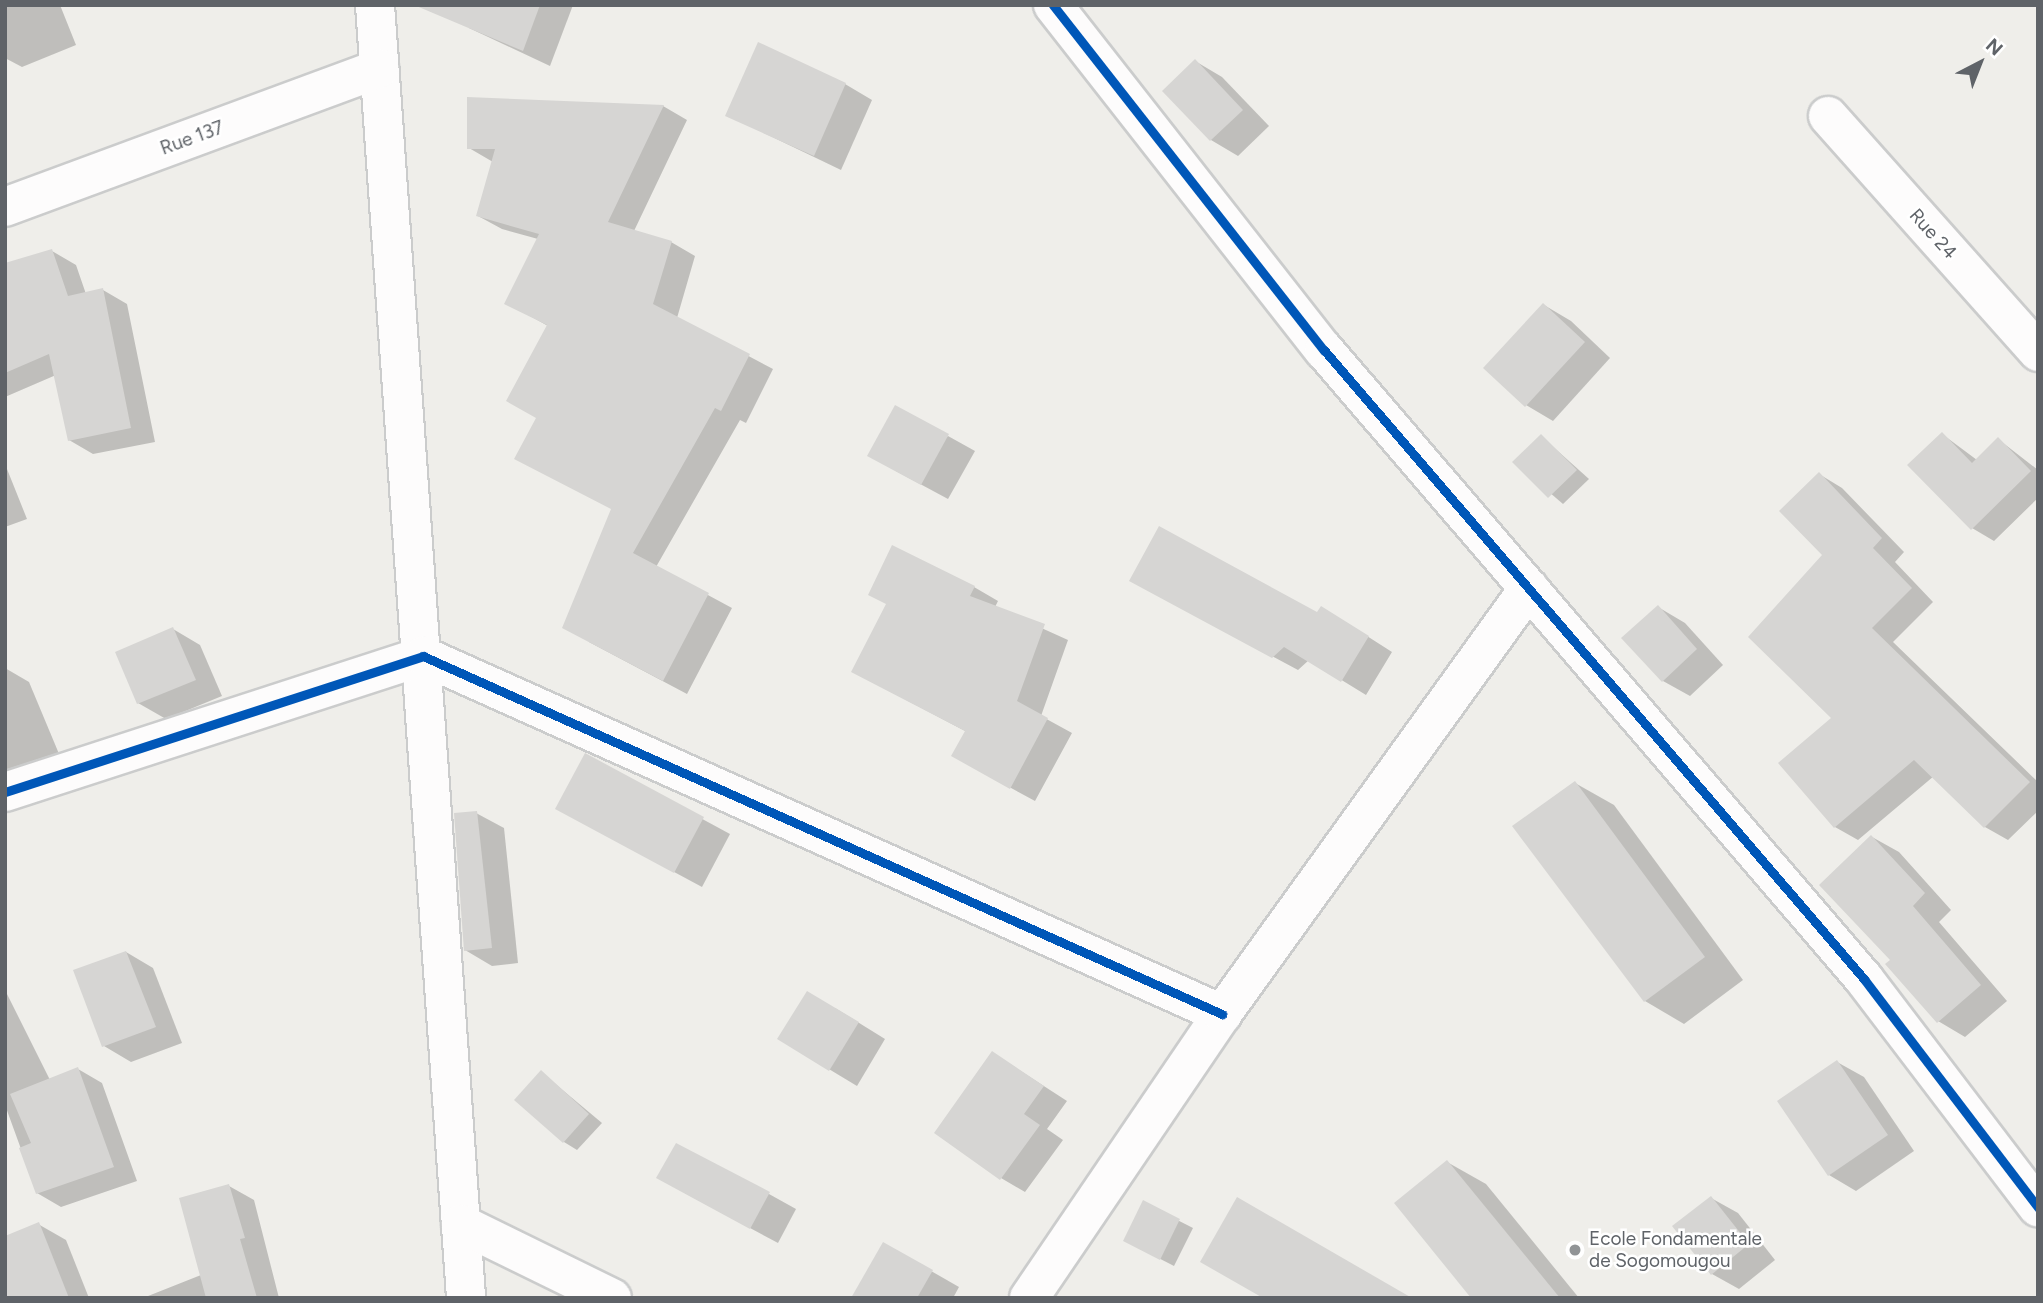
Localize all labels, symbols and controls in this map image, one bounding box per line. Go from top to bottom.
north arrow [1945,28,2015,98]
text: N [1981,34,2008,60]
street label: Rue 137 [157,116,227,160]
street label: Rue 24 [1904,204,1962,264]
place label: Ecole Fondamentale de Sogomougou [1589,1228,1762,1272]
marker: Ecole Fondamentale de Sogomougou [1567,1242,1583,1258]

